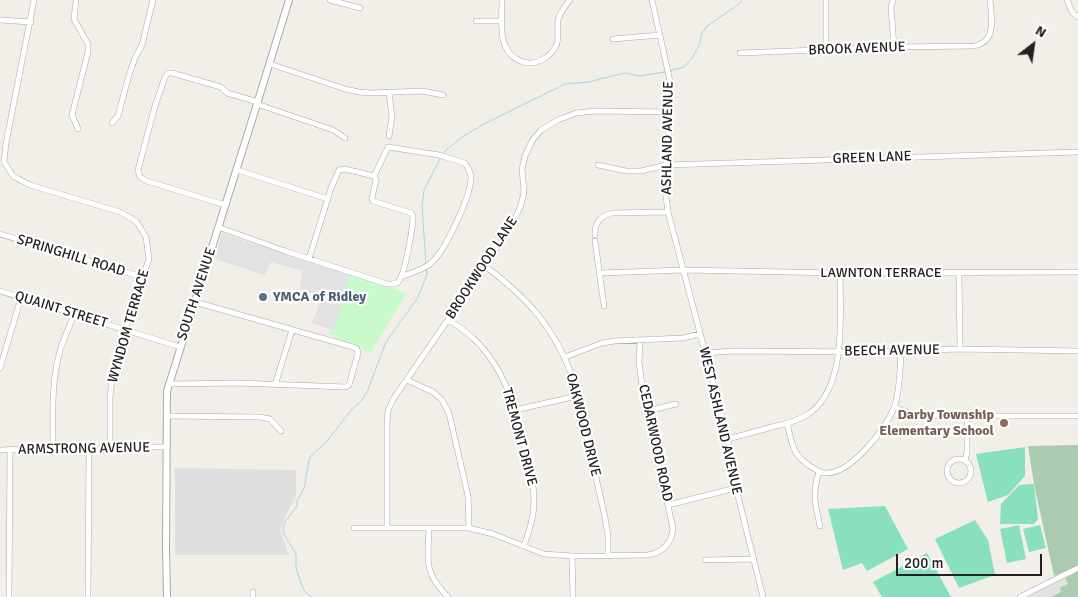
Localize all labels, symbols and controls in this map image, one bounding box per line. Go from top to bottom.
north arrow [1008,20,1058,70]
text: N [1032,22,1049,41]
street label: BROOK AVENUE [808,39,906,59]
street label: ASHLAND AVENUE [659,81,677,195]
street label: GREEN LANE [832,148,912,168]
street label: BROOKWOOD LANE [443,214,521,322]
street label: SPRINGHILL ROAD [15,232,127,280]
street label: SOUTH AVENUE [174,246,220,342]
street label: LAWNTON TERRACE [820,265,942,281]
street label: WYNDOM TERRACE [105,267,153,385]
street label: QUAINT STREET [13,288,109,332]
place label: YMCA of Ridley [273,289,366,305]
marker: YMCA of Ridley [257,291,269,303]
street label: BEECH AVENUE [844,342,940,360]
street label: WEST ASHLAND AVENUE [695,346,745,496]
street label: OAKWOOD DRIVE [562,372,604,478]
street label: CEDARWOOD ROAD [634,383,676,503]
street label: TREMONT DRIVE [498,386,540,488]
place label: Darby Township Elementary School [879,407,994,440]
marker: Darby Township Elementary School [998,417,1010,429]
street label: ARMSTRONG AVENUE [18,439,150,459]
scale bar [898,544,1044,576]
text: 200 m [904,554,944,572]

